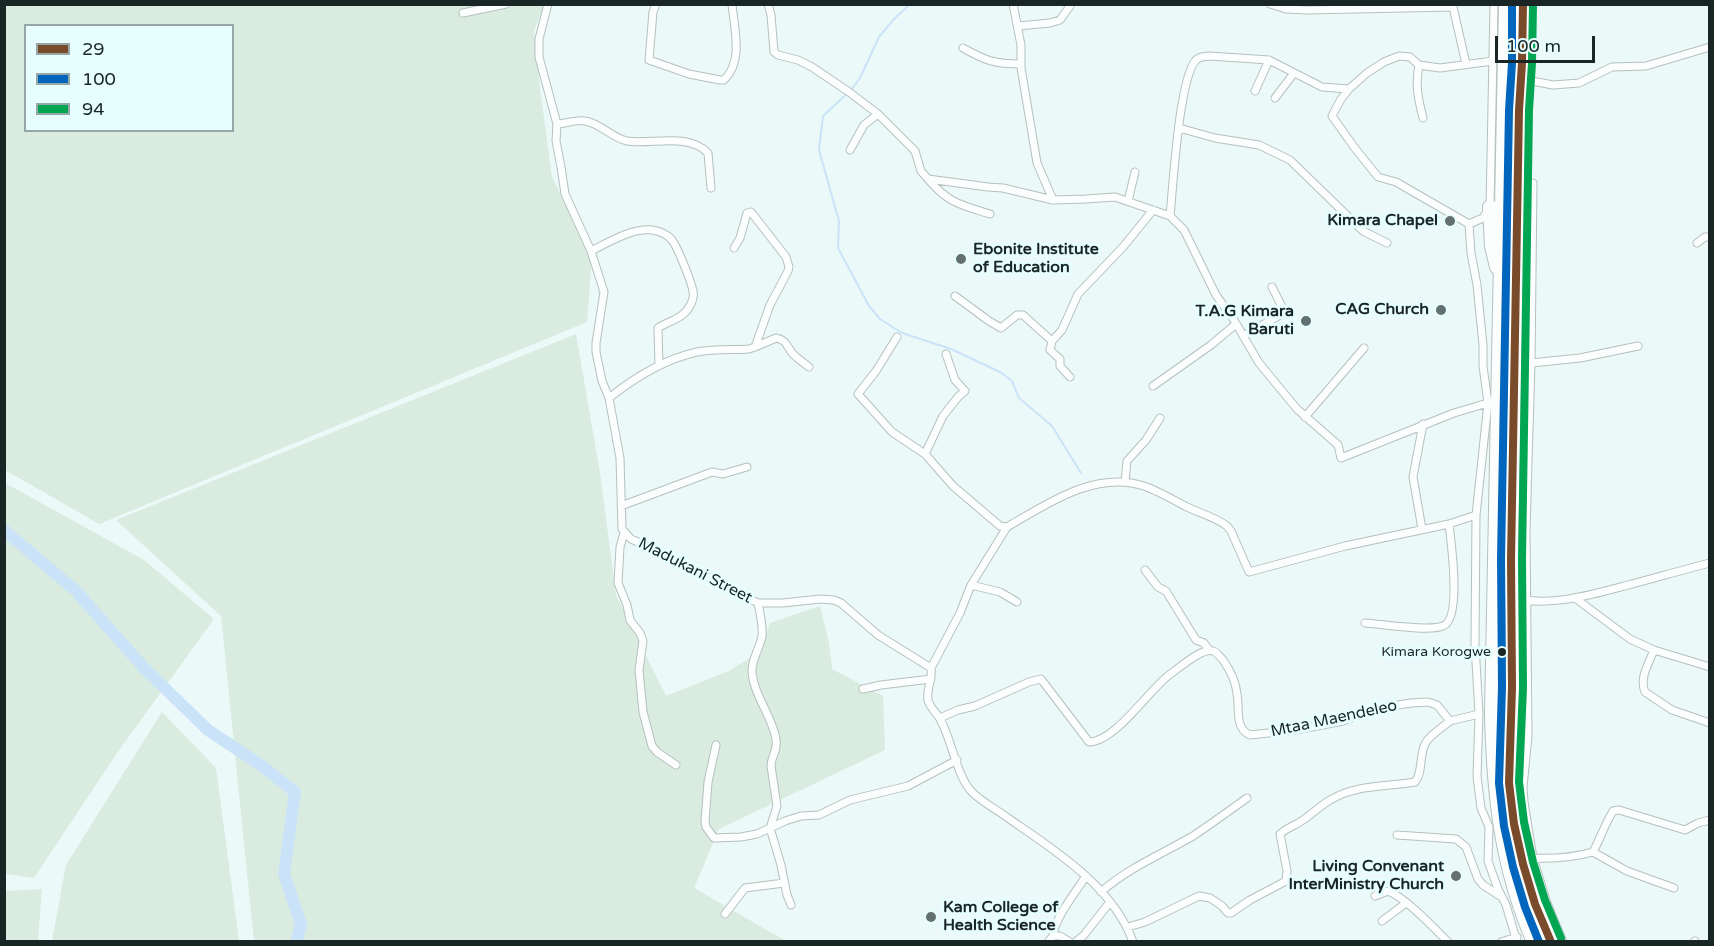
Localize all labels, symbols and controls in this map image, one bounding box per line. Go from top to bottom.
legend [24,24,234,132]
scale bar [1498,24,1598,62]
text: 100 m [1506,35,1561,57]
text: 29 [82,38,105,60]
text: 100 [82,68,116,90]
text: 94 [82,98,105,120]
place label: Kimara Chapel [1327,211,1438,231]
marker: Kimara Chapel [1443,214,1457,228]
place label: Ebonite Institute of Education [973,240,1099,278]
marker: Ebonite Institute of Education [954,252,968,266]
place label: CAG Church [1335,300,1429,320]
place label: T.A.G Kimara Baruti [1195,302,1294,340]
marker: CAG Church [1434,303,1448,317]
marker: T.A.G Kimara Baruti [1299,314,1313,328]
street label: Madukani Street [635,534,755,608]
place label: Kimara Korogwe [1381,644,1491,660]
marker: Kimara Korogwe [1496,646,1508,658]
street label: Mtaa Maendeleo [1269,696,1399,742]
place label: Living Convenant InterMinistry Church [1289,857,1444,895]
marker: Living Convenant InterMinistry Church [1449,869,1463,883]
place label: Kam College of Health Science [943,898,1058,936]
marker: Kam College of Health Science [924,910,938,924]

